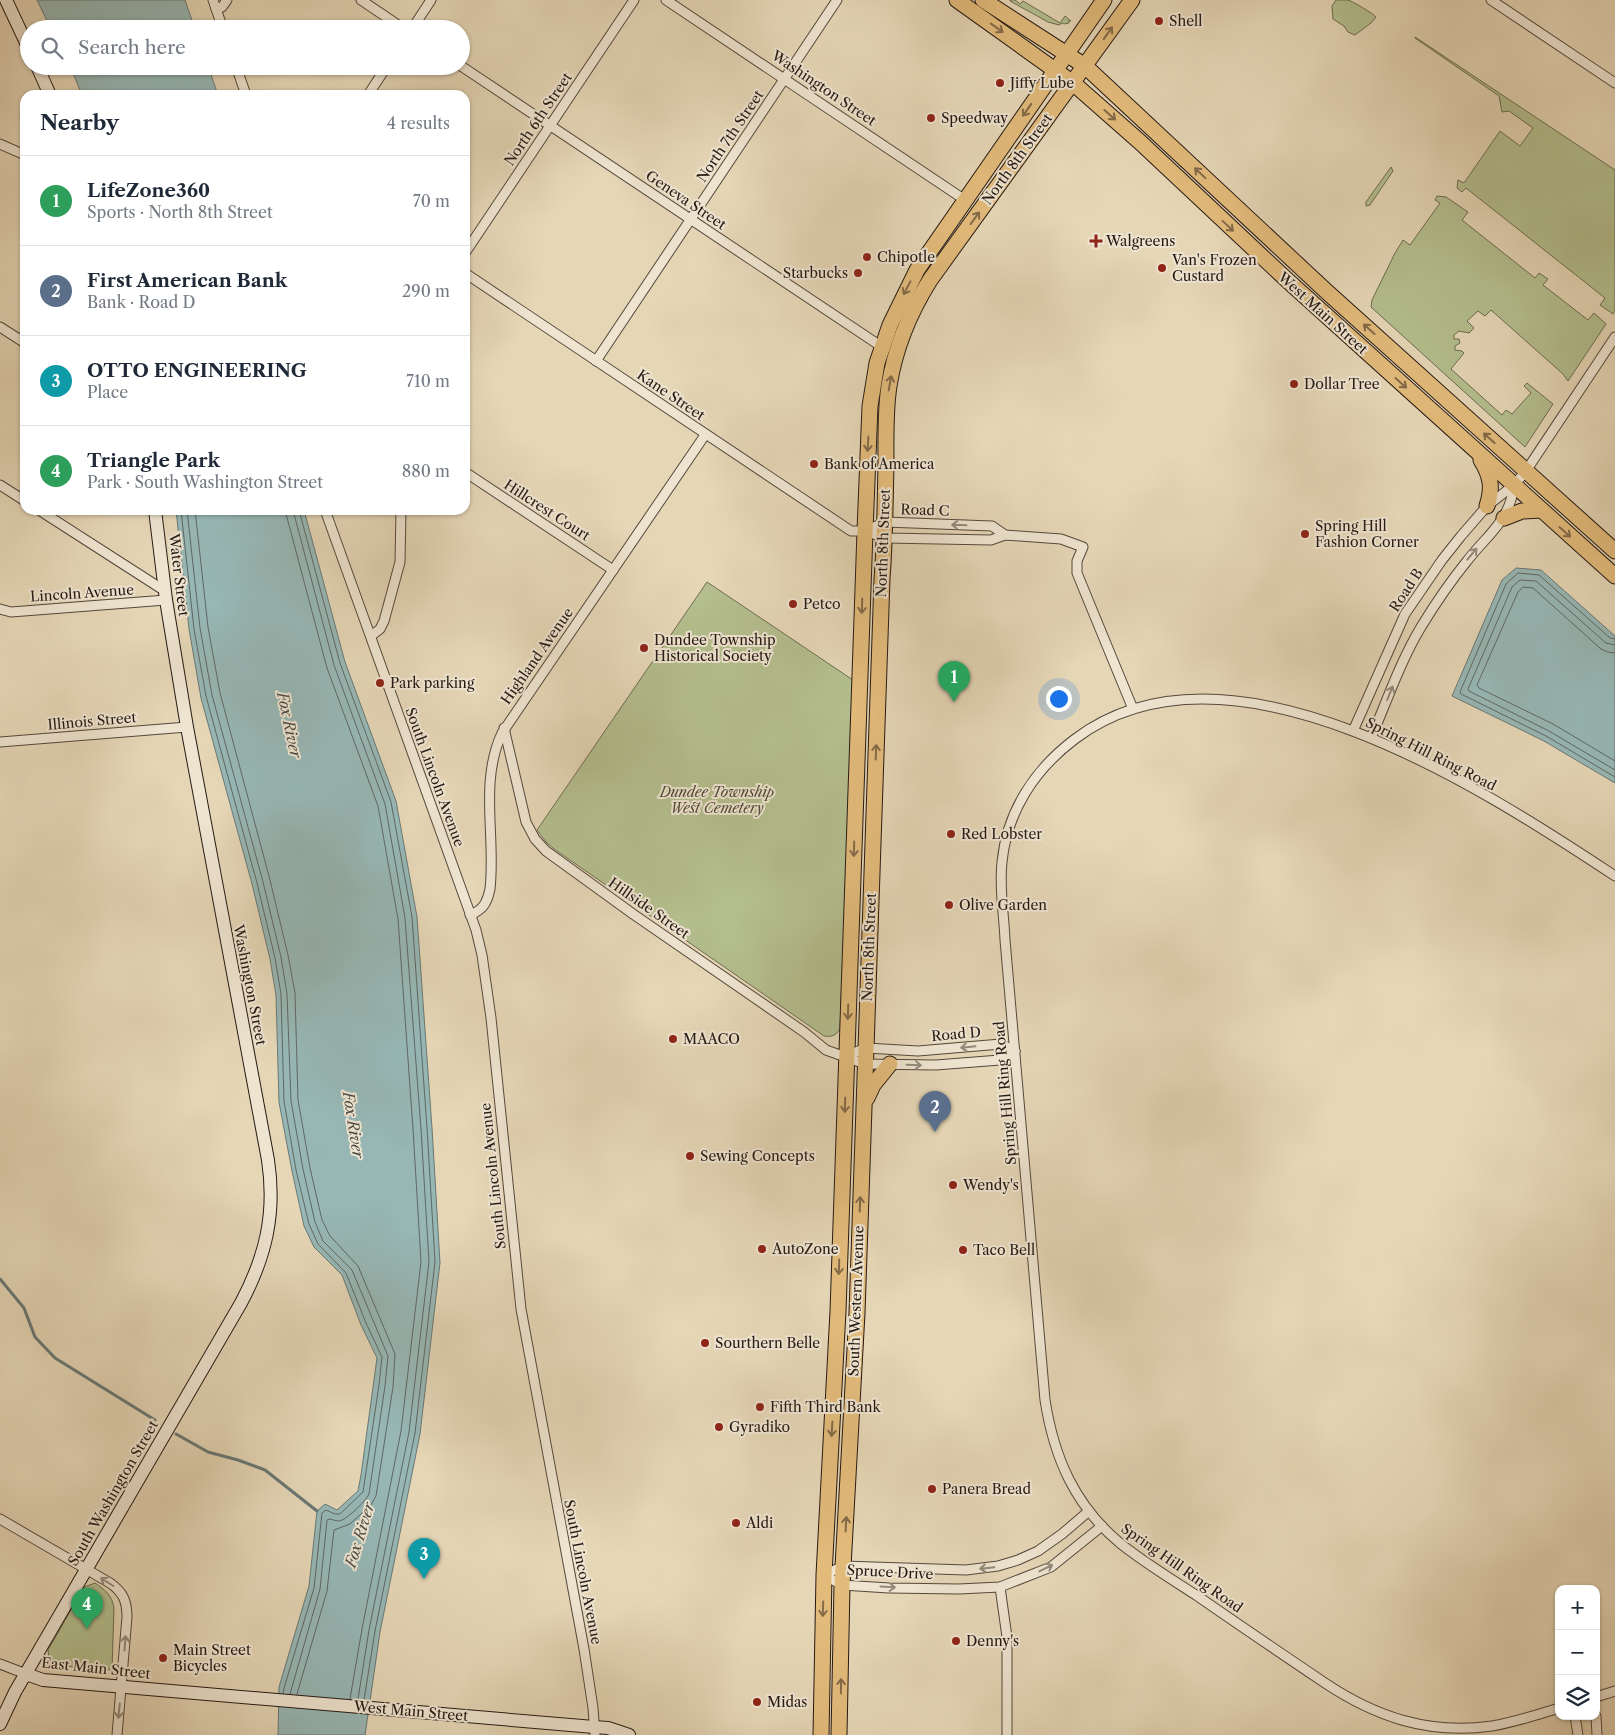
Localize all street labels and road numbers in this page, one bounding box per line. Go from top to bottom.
street label: Washington Street [767,46,880,130]
street label: North 6th Street [500,69,576,169]
street label: North 7th Street [693,87,767,185]
street label: North 8th Street [978,110,1056,208]
street label: Geneva Street [642,166,730,234]
street label: West Main Street [1274,267,1372,358]
street label: Kane Street [634,366,709,424]
street label: Hillcrest Court [501,475,593,545]
street label: North 8th Street [872,488,894,598]
street label: Road C [900,500,950,520]
street label: Water Street [165,532,193,617]
street label: Road B [1385,565,1427,615]
street label: Lincoln Avenue [30,580,135,606]
street label: Highland Avenue [497,604,577,708]
street label: South Lincoln Avenue [401,705,469,849]
street label: Illinois Street [47,708,137,734]
street label: Spring Hill Ring Road [1363,713,1500,795]
street label: Hillside Street [605,873,693,943]
street label: North 8th Street [858,892,880,1002]
street label: Washington Street [229,922,271,1047]
street label: Spring Hill Ring Road [990,1020,1020,1166]
street label: Road D [930,1023,982,1045]
street label: South Lincoln Avenue [476,1102,510,1250]
street label: South Western Avenue [844,1225,868,1377]
street label: South Washington Street [64,1417,162,1569]
street label: South Lincoln Avenue [560,1498,606,1646]
street label: Spring Hill Ring Road [1118,1519,1247,1617]
street label: Spruce Drive [846,1561,934,1583]
street label: East Main Street [41,1653,151,1683]
street label: West Main Street [352,1697,469,1725]

